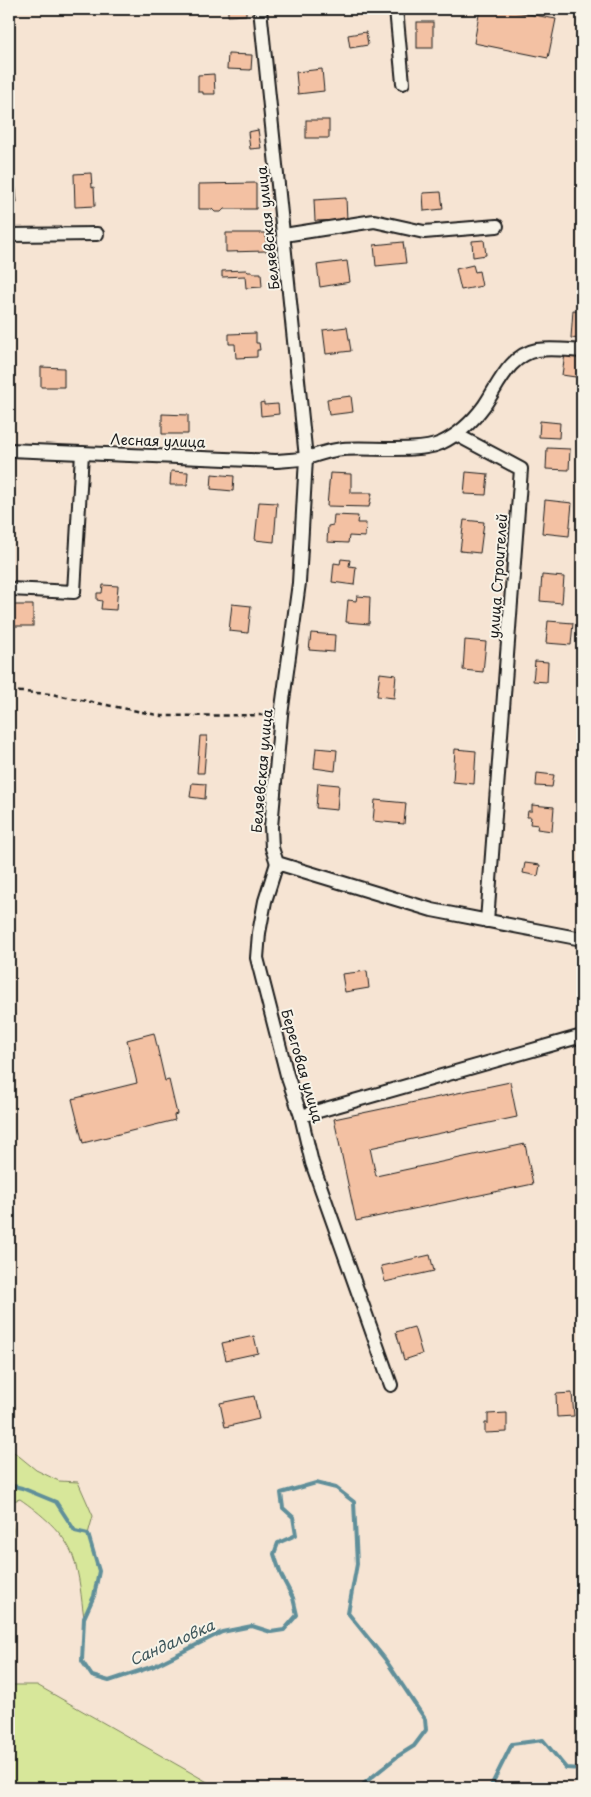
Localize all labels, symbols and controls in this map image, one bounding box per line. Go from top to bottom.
street label: Беляевская улица [251,165,284,291]
street label: Лесная улица [110,428,206,453]
street label: улица Строителей [483,513,512,639]
street label: Беляевская улица [246,708,277,834]
street label: Береговая улица [276,1006,329,1125]
water label: Сандаловка [125,1612,218,1671]

